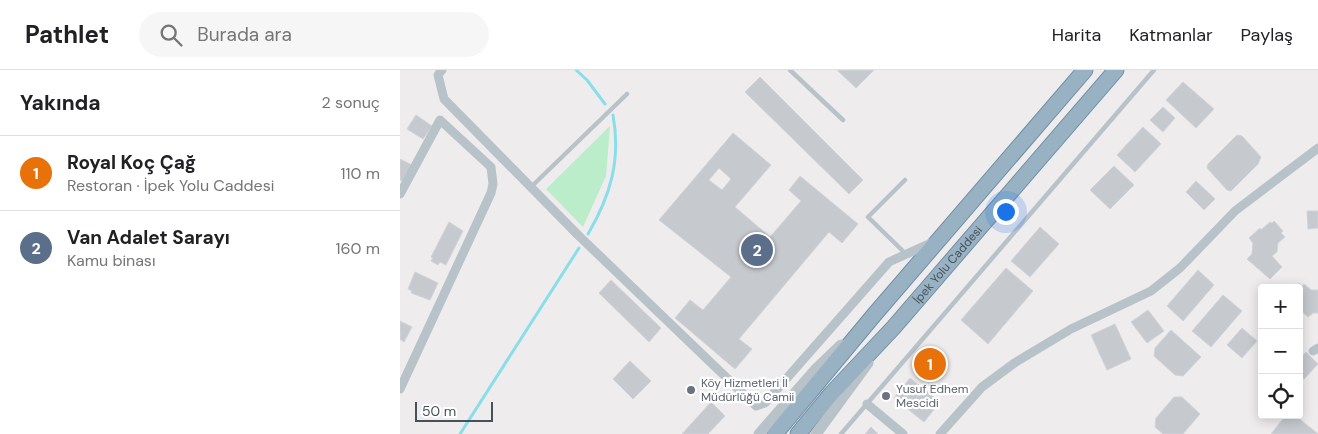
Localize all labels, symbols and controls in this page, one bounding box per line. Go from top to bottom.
search box [139,12,489,57]
text: Pathlet [25,19,109,50]
icon: search [157,21,185,49]
text: Burada ara [197,22,292,47]
text: Harita [1052,23,1101,47]
text: Katmanlar [1129,23,1213,47]
text: Paylaş [1241,23,1293,47]
text: Yakında [20,89,101,117]
text: 2 sonuç [322,92,380,113]
text: Royal Koç Çağ [67,150,196,175]
text: 1 [33,163,39,184]
text: 110 m [341,163,380,184]
text: Restoran · İpek Yolu Caddesi [67,175,274,196]
your location [993,199,1019,225]
street label: İpek Yolu Caddesi [910,223,986,307]
text: Van Adalet Sarayı [67,225,230,250]
pin: 2 [741,231,773,269]
text: 2 [31,238,41,259]
text: 160 m [336,238,380,259]
text: Kamu binası [67,250,155,271]
map controls [1258,284,1303,419]
button: + [1258,284,1303,329]
button: − [1258,329,1303,374]
pin: 1 [914,345,946,383]
button: locate [1258,374,1303,419]
place label: Köy Hizmetleri İl Müdürlüğü Camii [701,375,794,405]
place label: Yusuf Edhem Mescidi [896,381,968,411]
marker: Köy Hizmetleri İl Müdürlüğü Camii [685,384,697,396]
marker: Yusuf Edhem Mescidi [880,390,892,402]
scale bar [415,399,492,422]
text: 50 m [422,402,456,420]

